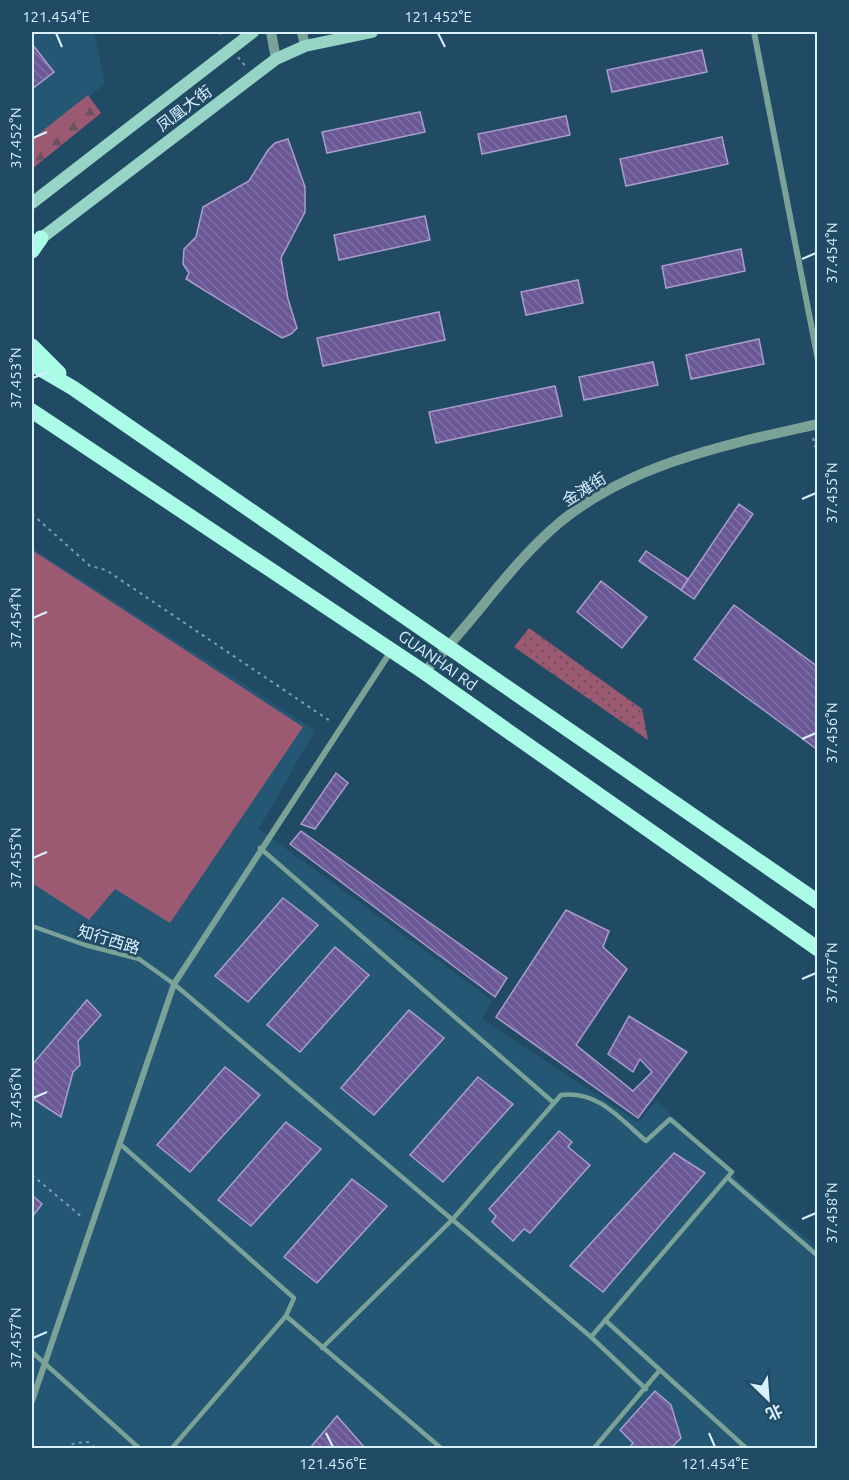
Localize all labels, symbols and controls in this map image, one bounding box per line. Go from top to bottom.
text: 121.454°E [22,8,90,25]
text: 121.452°E [404,8,472,25]
street label: 凤凰大街 [153,82,215,134]
text: 37.452°N [7,107,24,169]
text: 37.454°N [823,222,840,284]
text: 37.453°N [7,347,24,409]
text: 37.455°N [823,462,840,524]
street label: 金滩街 [559,469,609,509]
text: 37.454°N [7,587,24,649]
street label: GUANHAI Rd [395,626,481,694]
text: 37.456°N [823,702,840,764]
text: 37.455°N [7,827,24,889]
street label: 知行西路 [76,921,142,957]
text: 37.457°N [823,942,840,1004]
text: 37.456°N [7,1067,24,1129]
text: 37.458°N [823,1182,840,1244]
text: 37.457°N [7,1307,24,1369]
north arrow [738,1369,798,1429]
text: 北 [763,1401,785,1424]
text: 121.456°E [299,1455,367,1472]
text: 121.454°E [681,1455,749,1472]

